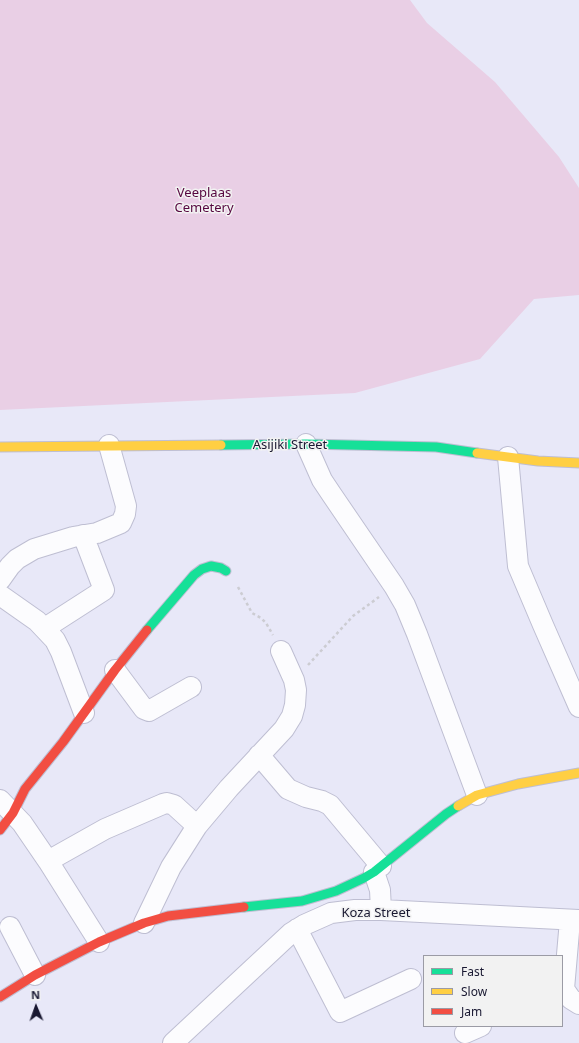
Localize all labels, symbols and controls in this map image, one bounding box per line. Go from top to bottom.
park label: Veeplaas Cemetery [174,185,234,216]
street label: Asijiki Street [253,437,327,453]
street label: Koza Street [342,905,410,921]
legend [423,955,563,1027]
text: Fast [461,963,484,980]
text: Slow [461,983,487,1000]
north arrow [16,987,56,1027]
text: N [31,987,40,1002]
text: Jam [461,1003,482,1020]

